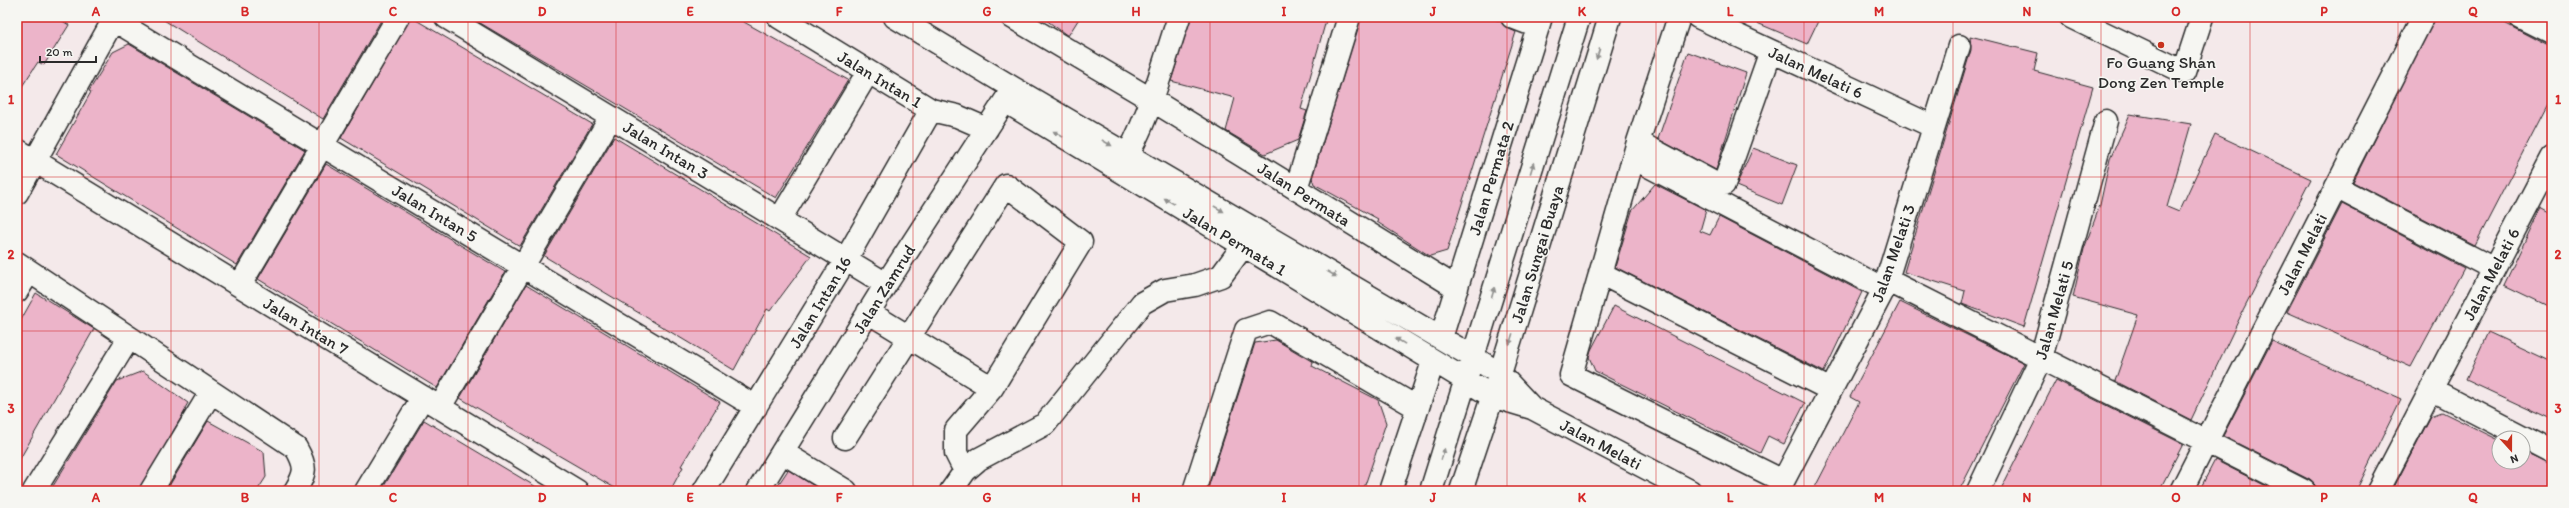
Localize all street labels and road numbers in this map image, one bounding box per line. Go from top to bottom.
street label: Jalan Melati 6 [1766,41,1866,103]
street label: Jalan Intan 1 [834,46,926,112]
street label: Jalan Intan 3 [620,117,712,183]
street label: Jalan Permata 2 [1464,119,1518,237]
street label: Jalan Permata [1254,158,1354,230]
street label: Jalan Intan 5 [389,180,481,246]
street label: Jalan Sungai Buaya [1507,183,1567,325]
street label: Jalan Melati 3 [1867,201,1919,305]
street label: Jalan Permata 1 [1180,202,1290,280]
street label: Jalan Melati [2273,210,2331,298]
street label: Jalan Melati 6 [2458,224,2524,324]
street label: Jalan Zamrud [849,241,919,337]
street label: Jalan Intan 16 [785,252,855,352]
street label: Jalan Melati 5 [2030,258,2078,362]
street label: Jalan Intan 7 [260,293,353,359]
street label: Jalan Melati [1557,414,1645,474]

